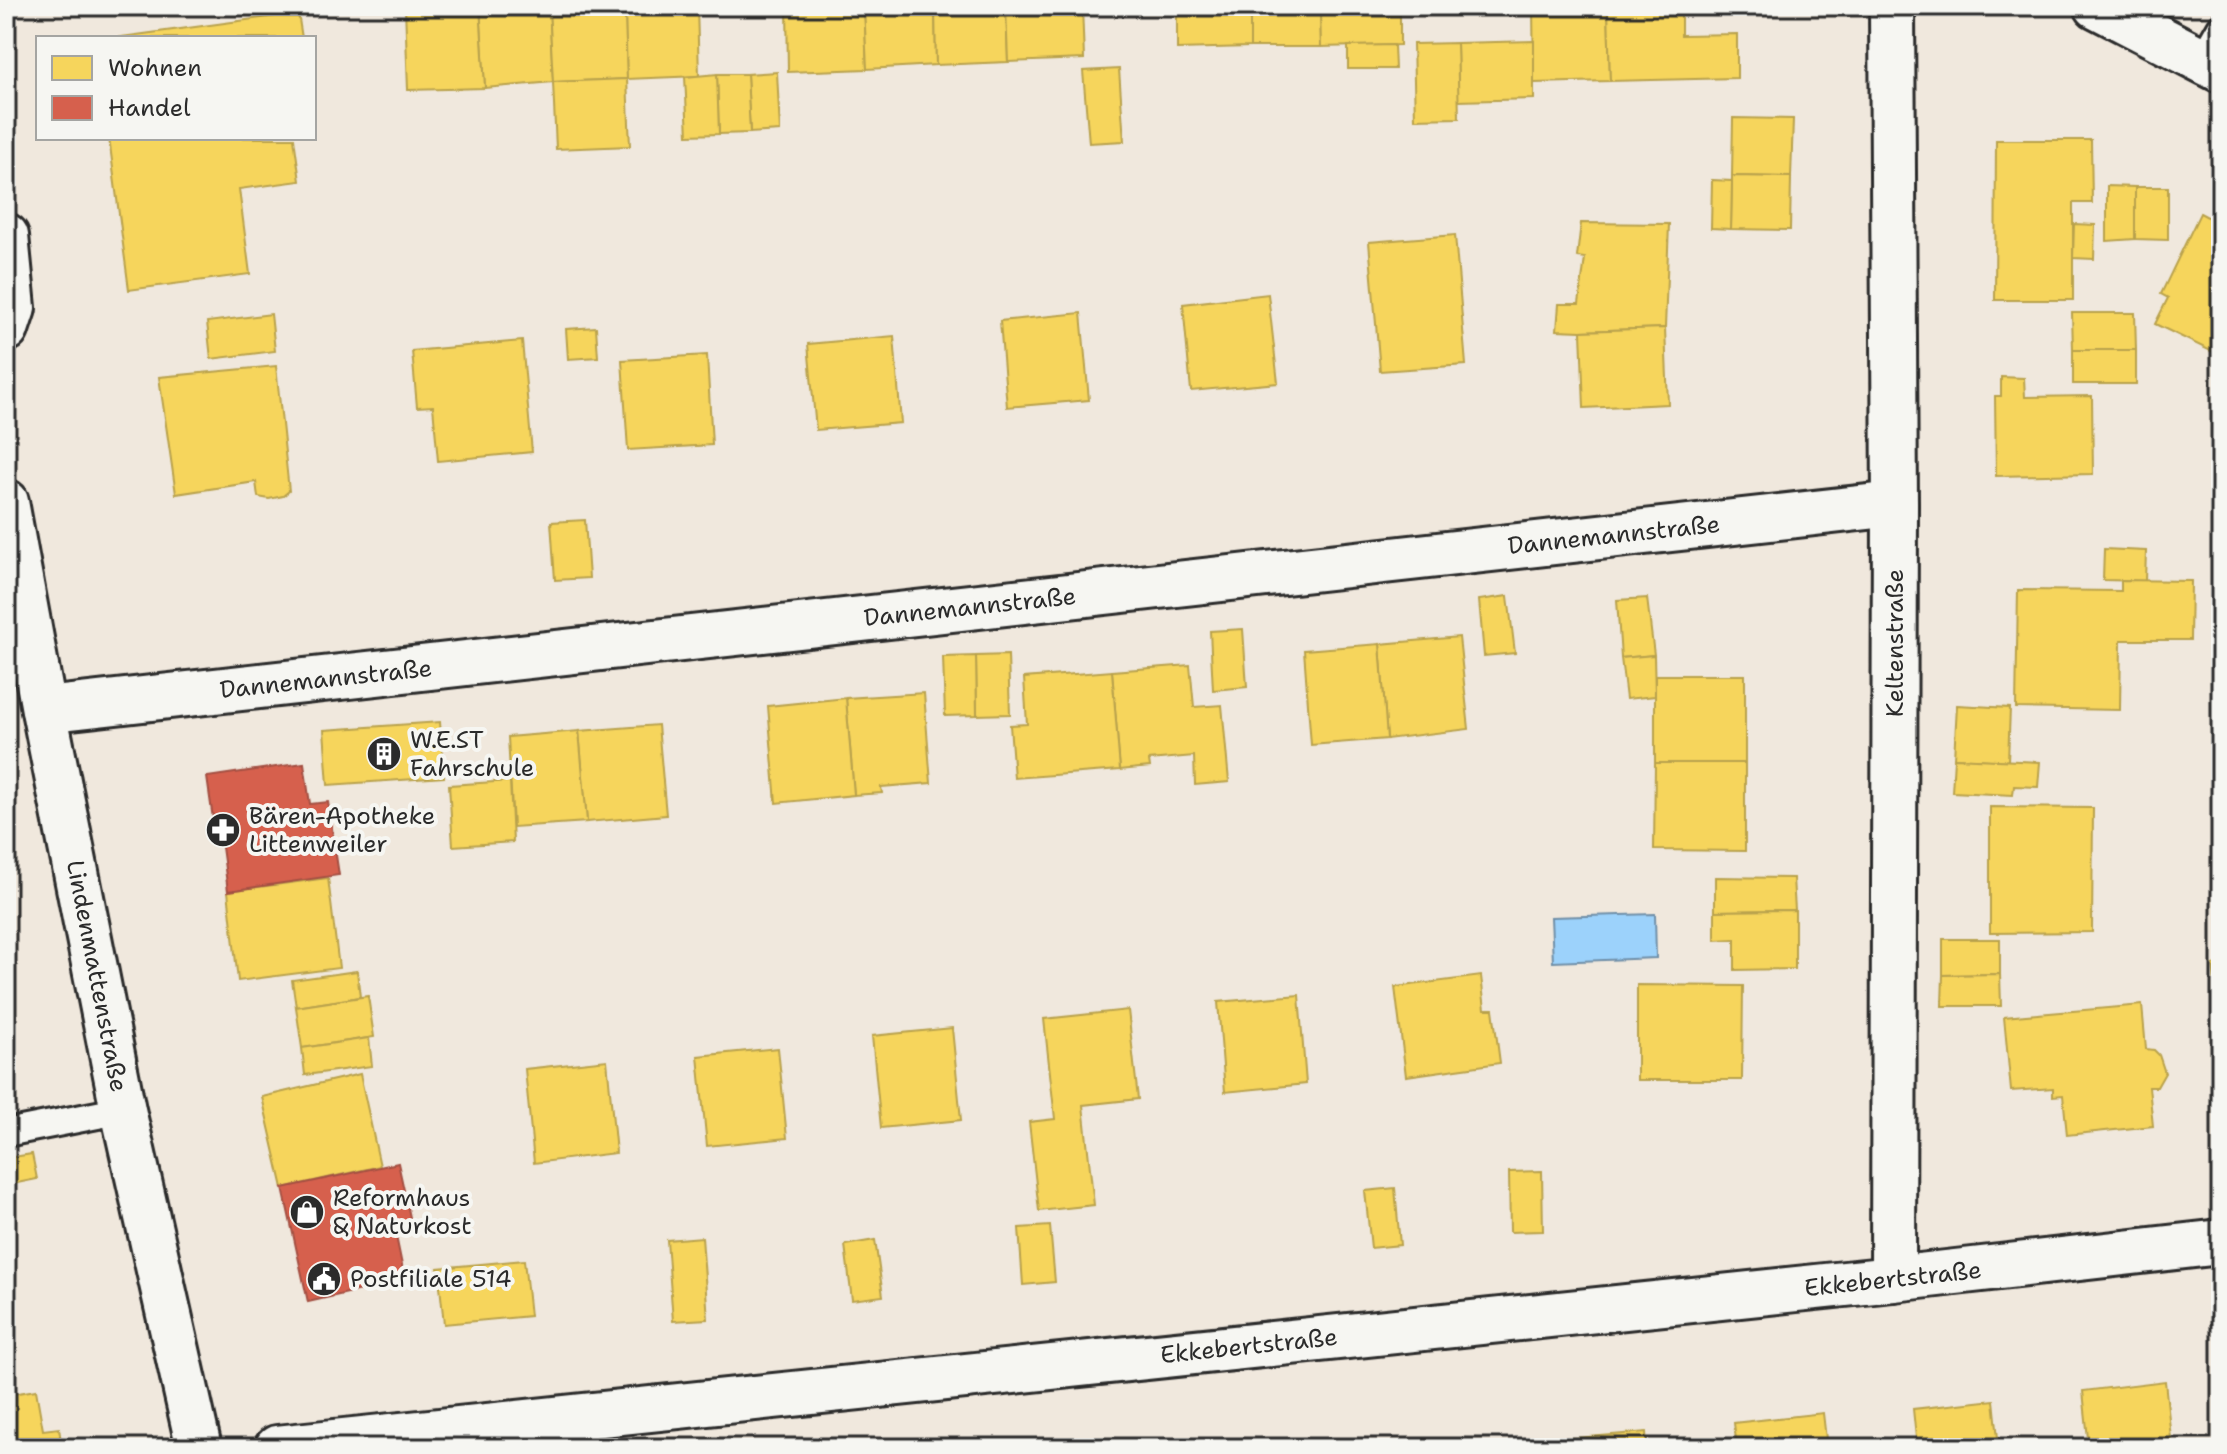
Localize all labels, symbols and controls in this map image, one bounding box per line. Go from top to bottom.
legend [36,36,316,140]
text: Wohnen [108,52,202,84]
text: Handel [108,92,191,124]
street label: Dannemannstraße [1506,508,1722,562]
street label: Keltenstraße [1879,569,1911,717]
street label: Dannemannstraße [862,580,1078,634]
street label: Dannemannstraße [218,652,434,706]
place label: W.E.ST Fahrschule [410,724,534,784]
building icon: W.E.ST Fahrschule [365,735,403,773]
place label: Bären-Apotheke Littenweiler [249,800,435,860]
pharmacy icon: Bären-Apotheke Littenweiler [204,811,242,849]
street label: Lindenmattenstraße [59,858,135,1094]
place label: Reformhaus & Naturkost [333,1182,472,1242]
shop icon: Reformhaus & Naturkost [288,1193,326,1231]
street label: Ekkebertstraße [1803,1254,1983,1304]
public building icon: Postfiliale 514 [305,1260,343,1298]
place label: Postfiliale 514 [350,1263,512,1295]
street label: Ekkebertstraße [1159,1321,1339,1371]

